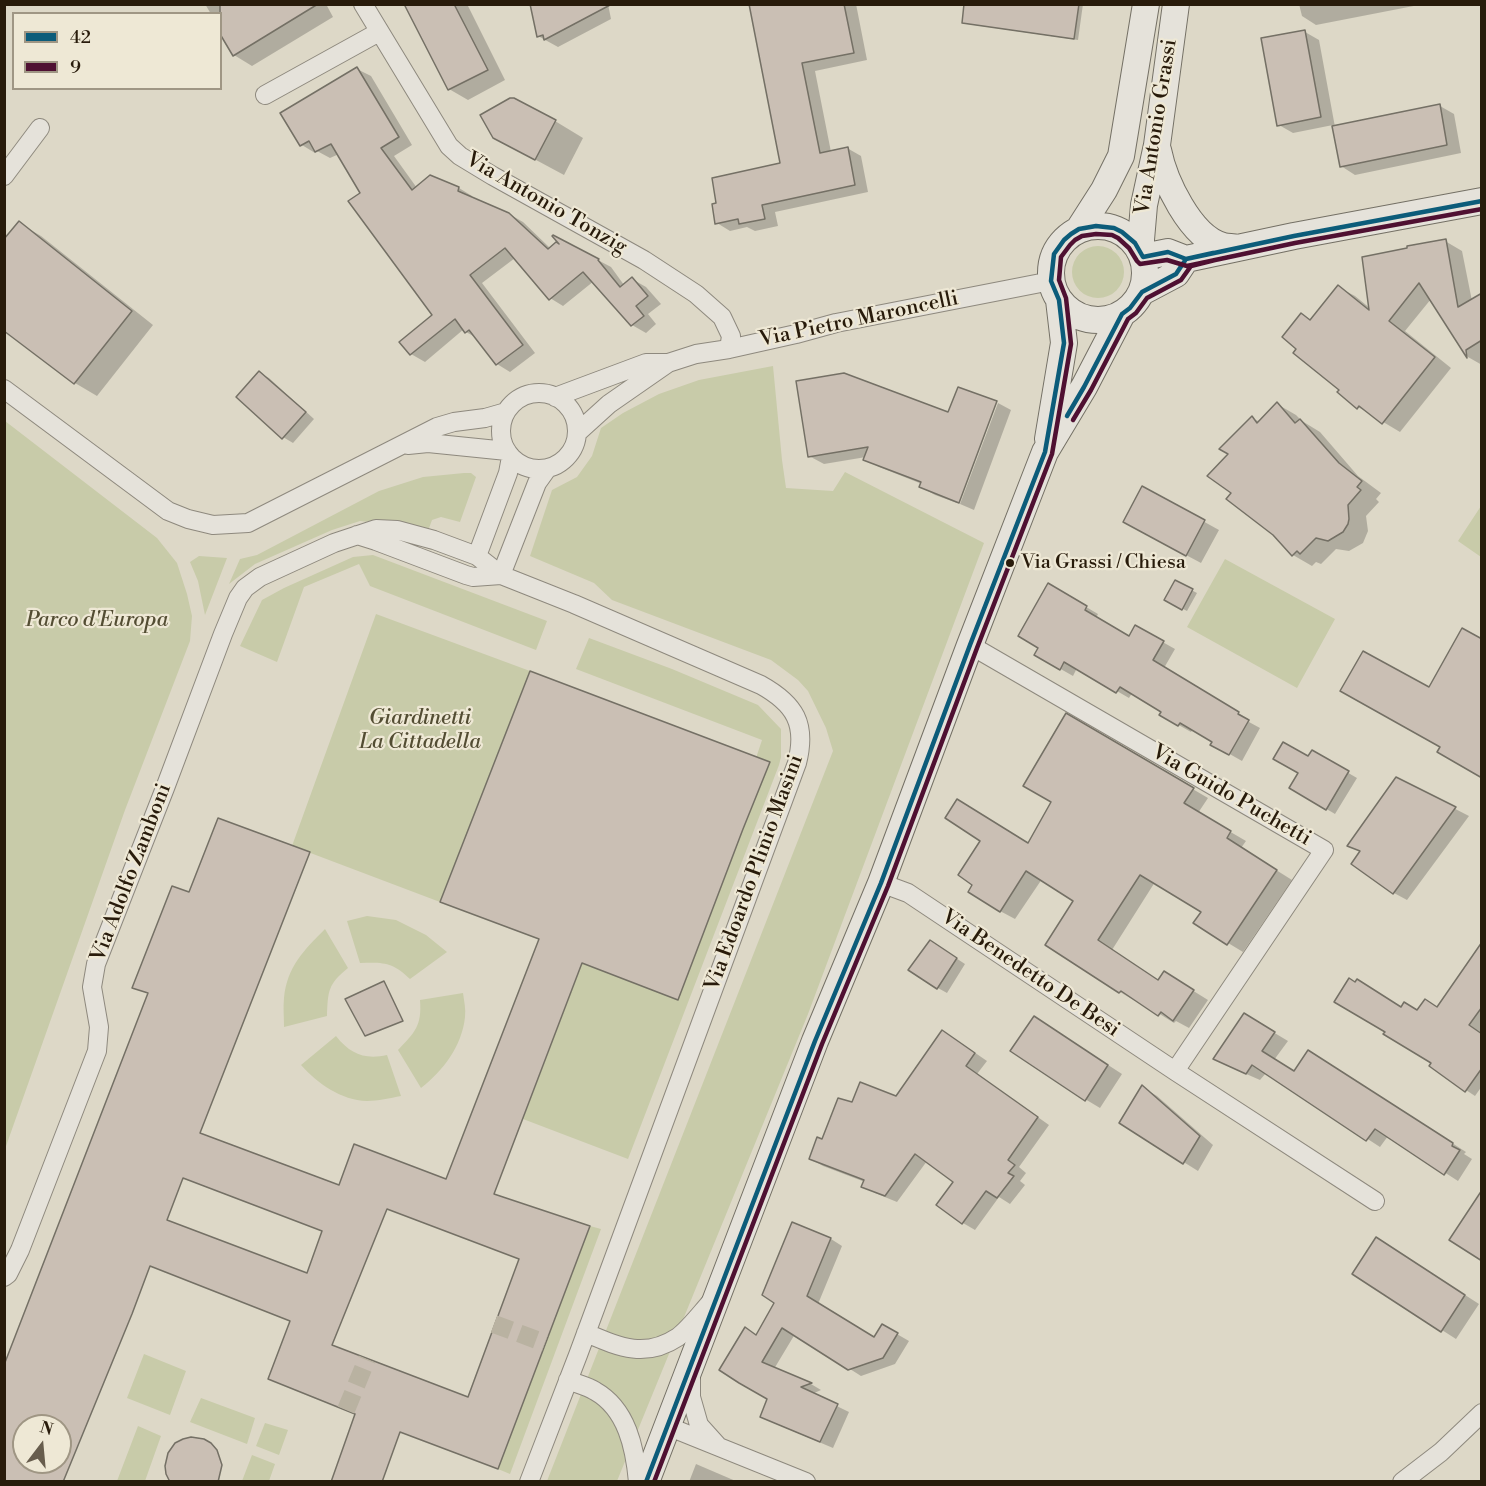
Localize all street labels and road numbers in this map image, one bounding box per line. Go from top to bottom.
street label: Via Antonio Grassi [1131,37,1183,217]
street label: Via Antonio Tonzig [461,148,631,260]
street label: Via Pietro Maroncelli [757,287,961,353]
street label: Via Guido Puchetti [1147,740,1315,852]
street label: Via Edoardo Plinio Masini [701,752,809,994]
street label: Via Adolfo Zamboni [86,780,178,966]
street label: Via Benedetto De Besi [936,905,1124,1043]

